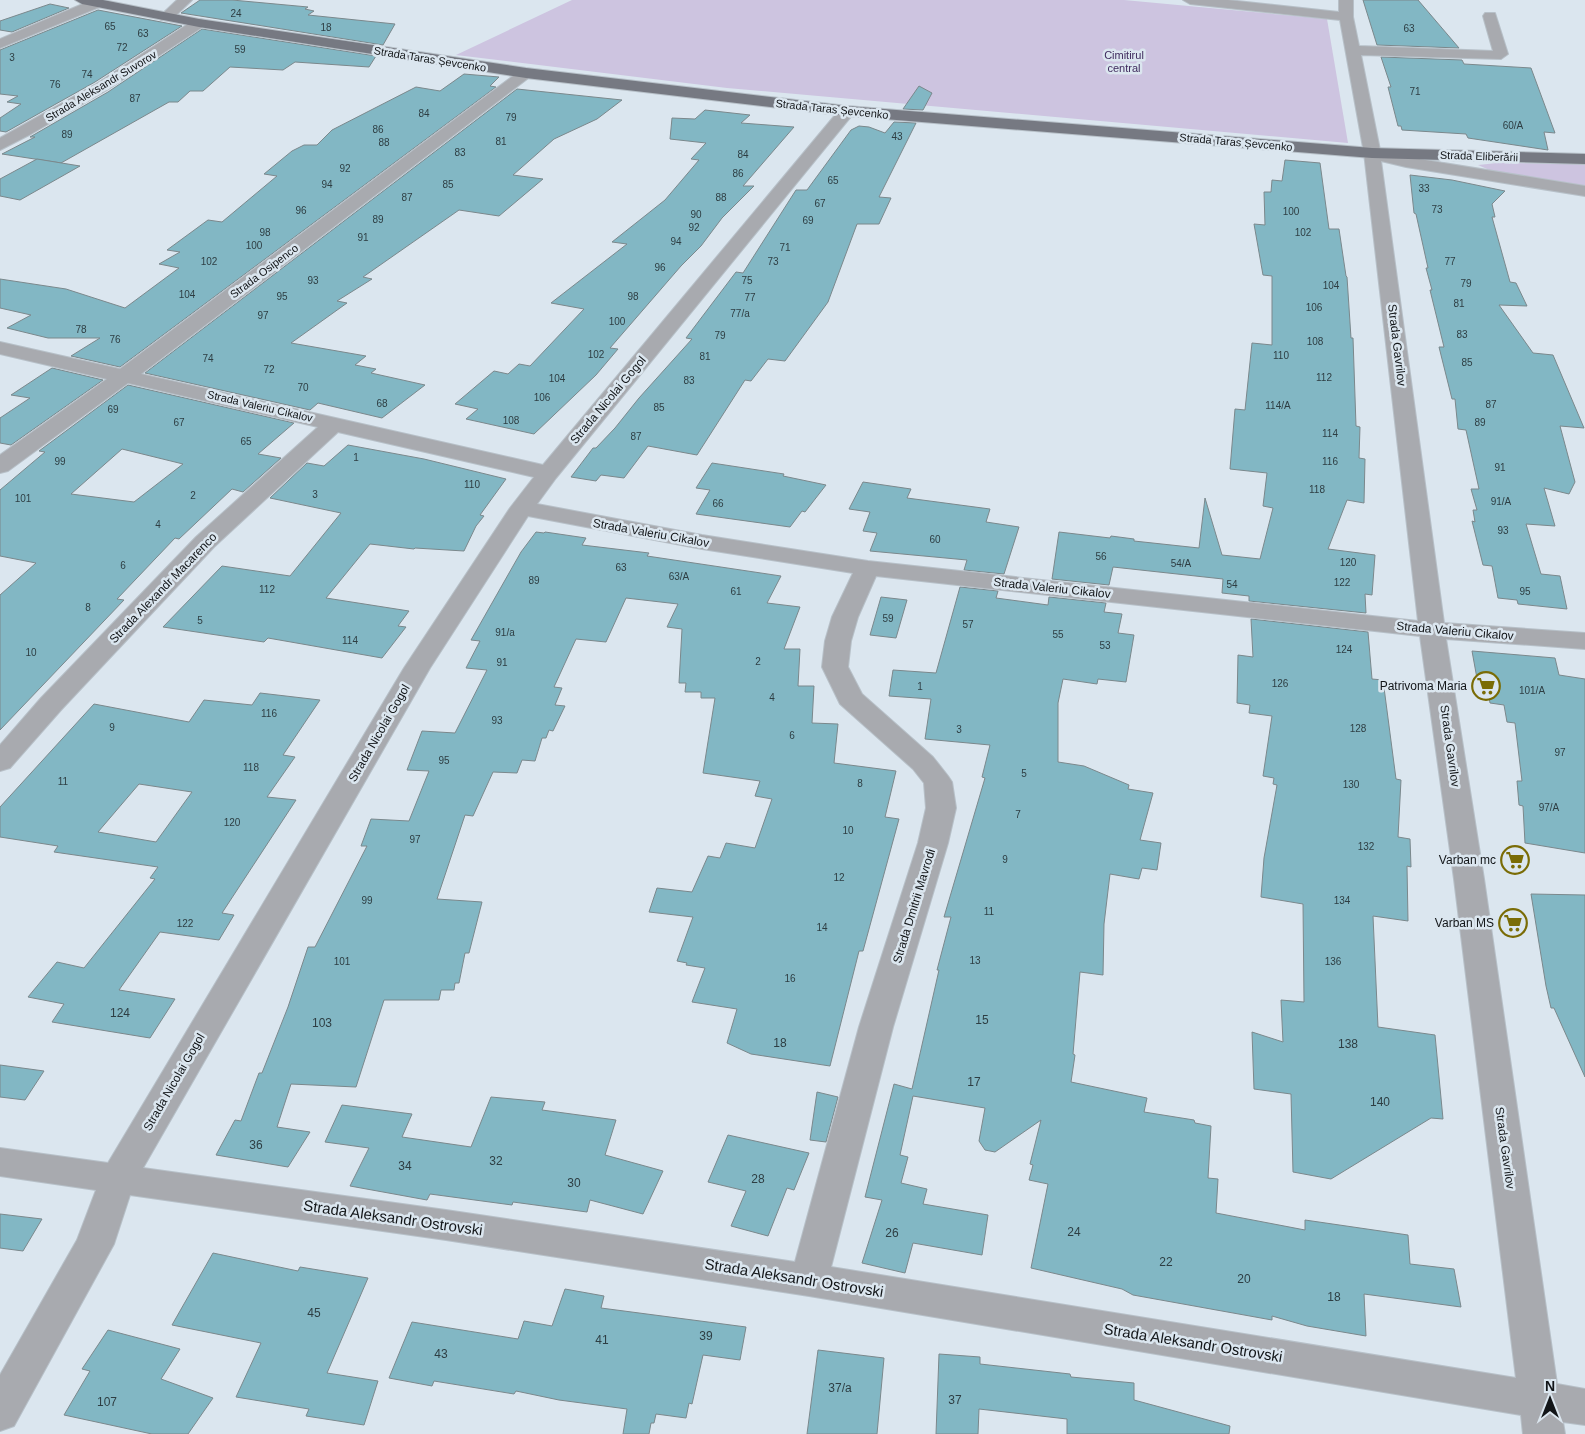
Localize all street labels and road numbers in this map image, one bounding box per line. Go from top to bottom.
street label: Strada Taras Șevcenko [373,44,487,74]
street label: Strada Aleksandr Suvorov [43,48,159,124]
street label: Strada Taras Șevcenko [775,97,889,121]
street label: Strada Taras Șevcenko [1179,131,1293,153]
street label: Strada Eliberării [1440,149,1518,163]
street label: Strada Osipenco [228,242,300,300]
street label: Strada Gavrilov [1385,303,1409,387]
street label: Strada Nicolai Gogol [567,353,649,447]
street label: Strada Valeriu Cikalov [206,388,314,424]
street label: Strada Valeriu Cikalov [592,516,710,550]
street label: Strada Alexandr Macarenco [107,530,220,646]
street label: Strada Valeriu Cikalov [993,575,1111,601]
street label: Strada Valeriu Cikalov [1396,619,1514,643]
street label: Strada Nicolai Gogol [345,682,413,784]
street label: Strada Gavrilov [1437,704,1463,788]
street label: Strada Dmitrii Mavrodi [890,847,938,965]
street label: Strada Nicolai Gogol [140,1031,208,1133]
street label: Strada Gavrilov [1492,1106,1518,1190]
street label: Strada Aleksandr Ostrovski [302,1196,484,1239]
street label: Strada Aleksandr Ostrovski [703,1255,885,1300]
street label: Strada Aleksandr Ostrovski [1102,1320,1284,1365]

